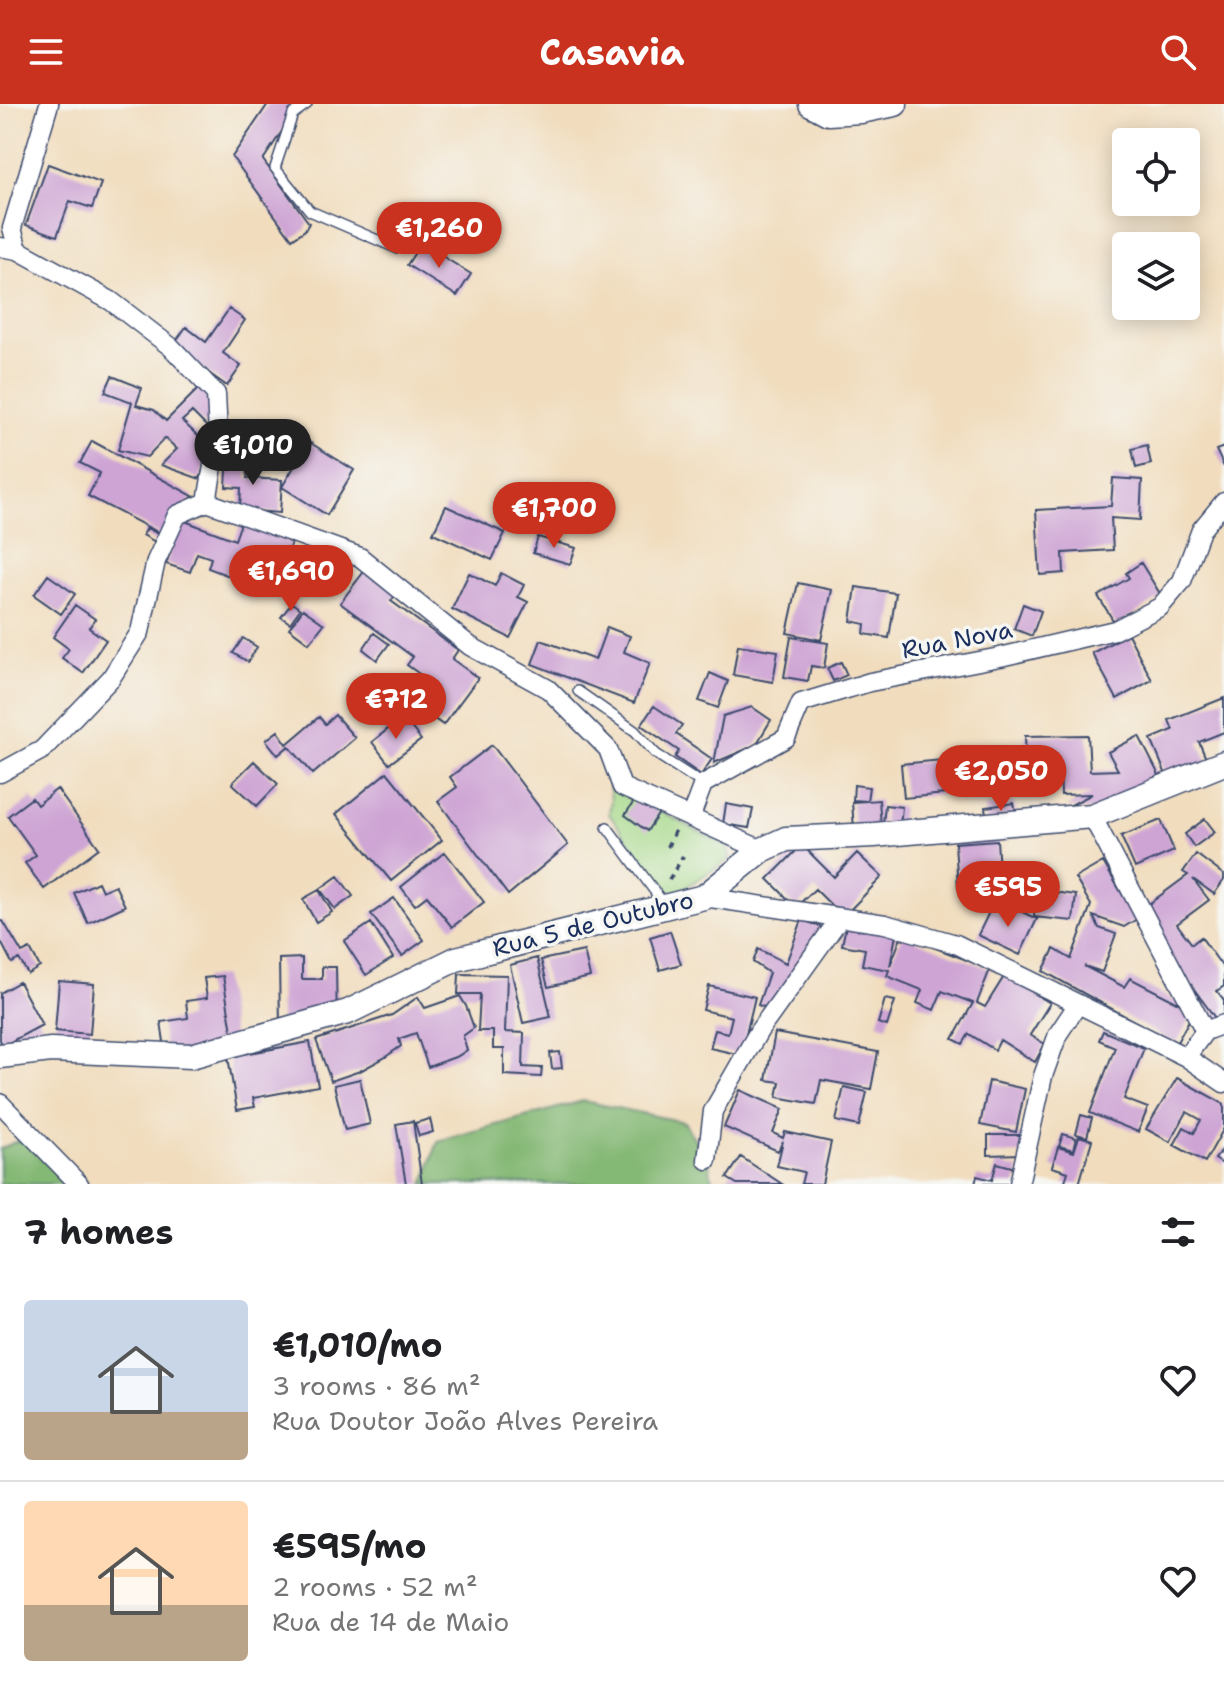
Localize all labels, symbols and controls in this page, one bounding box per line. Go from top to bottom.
text: Casavia [539,28,685,77]
icon: menu [24,30,68,74]
icon: search [1156,30,1200,74]
map controls [1112,128,1200,320]
button: locate [1112,128,1200,216]
pin: €1,260 [374,202,504,270]
text: €1,260 [395,210,483,245]
button: layers [1112,232,1200,320]
pin: €1,010 [188,419,318,487]
text: €1,010 [212,427,294,462]
pin: €1,700 [489,482,619,550]
text: €1,700 [511,490,597,525]
pin: €1,690 [226,545,356,613]
text: €1,690 [247,553,335,588]
street label: Rua Nova [899,614,1015,666]
pin: €712 [349,673,443,741]
text: €712 [364,681,428,716]
pin: €2,050 [936,745,1066,813]
text: €2,050 [953,753,1049,788]
pin: €595 [961,861,1055,929]
text: €595 [974,869,1042,904]
street label: Rua 5 de Outubro [489,884,697,964]
text: 7 homes [24,1209,173,1255]
icon: filters [1156,1210,1200,1254]
text: €1,010/mo [272,1322,443,1368]
icon: home [88,1332,184,1428]
icon: heart [1156,1358,1200,1402]
text: 3 rooms · 86 m² [272,1368,481,1403]
text: Rua Doutor João Alves Pereira [272,1403,658,1438]
text: €595/mo [272,1523,427,1569]
icon: home [88,1533,184,1629]
icon: heart [1156,1559,1200,1603]
text: 2 rooms · 52 m² [272,1569,478,1604]
text: Rua de 14 de Maio [272,1604,509,1639]

